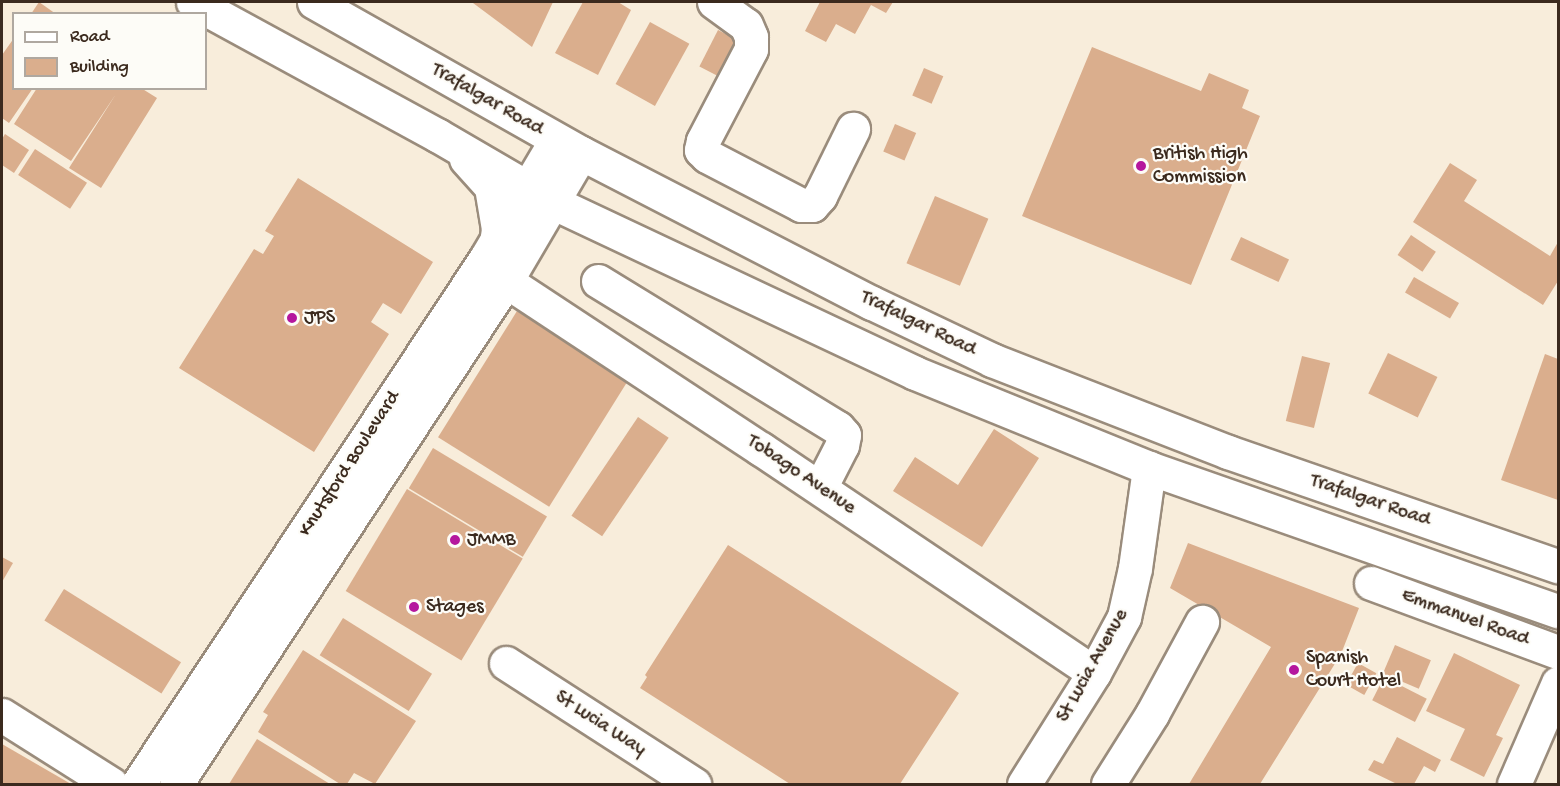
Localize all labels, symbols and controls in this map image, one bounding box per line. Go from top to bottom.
legend [12,12,207,90]
text: Road [70,27,109,48]
text: Building [70,57,129,78]
street label: Trafalgar Road [427,58,547,142]
place label: British High Commission [1153,142,1248,189]
marker: British High Commission [1134,159,1148,173]
street label: Trafalgar Road [856,286,980,362]
place label: JPS [304,306,335,330]
marker: JPS [285,311,299,325]
street label: Knutsford Boulevard [294,387,406,541]
street label: Tobago Avenue [742,430,860,520]
street label: Trafalgar Road [1307,469,1433,533]
place label: JMMB [467,528,516,552]
marker: JMMB [448,533,462,547]
street label: Emmanuel Road [1398,584,1532,652]
place label: Stages [426,595,484,619]
marker: Stages [407,600,421,614]
street label: St Lucia Avenue [1052,605,1134,727]
place label: Spanish Court Hotel [1306,646,1401,693]
marker: Spanish Court Hotel [1287,663,1301,677]
street label: St Lucia Way [550,686,650,762]

